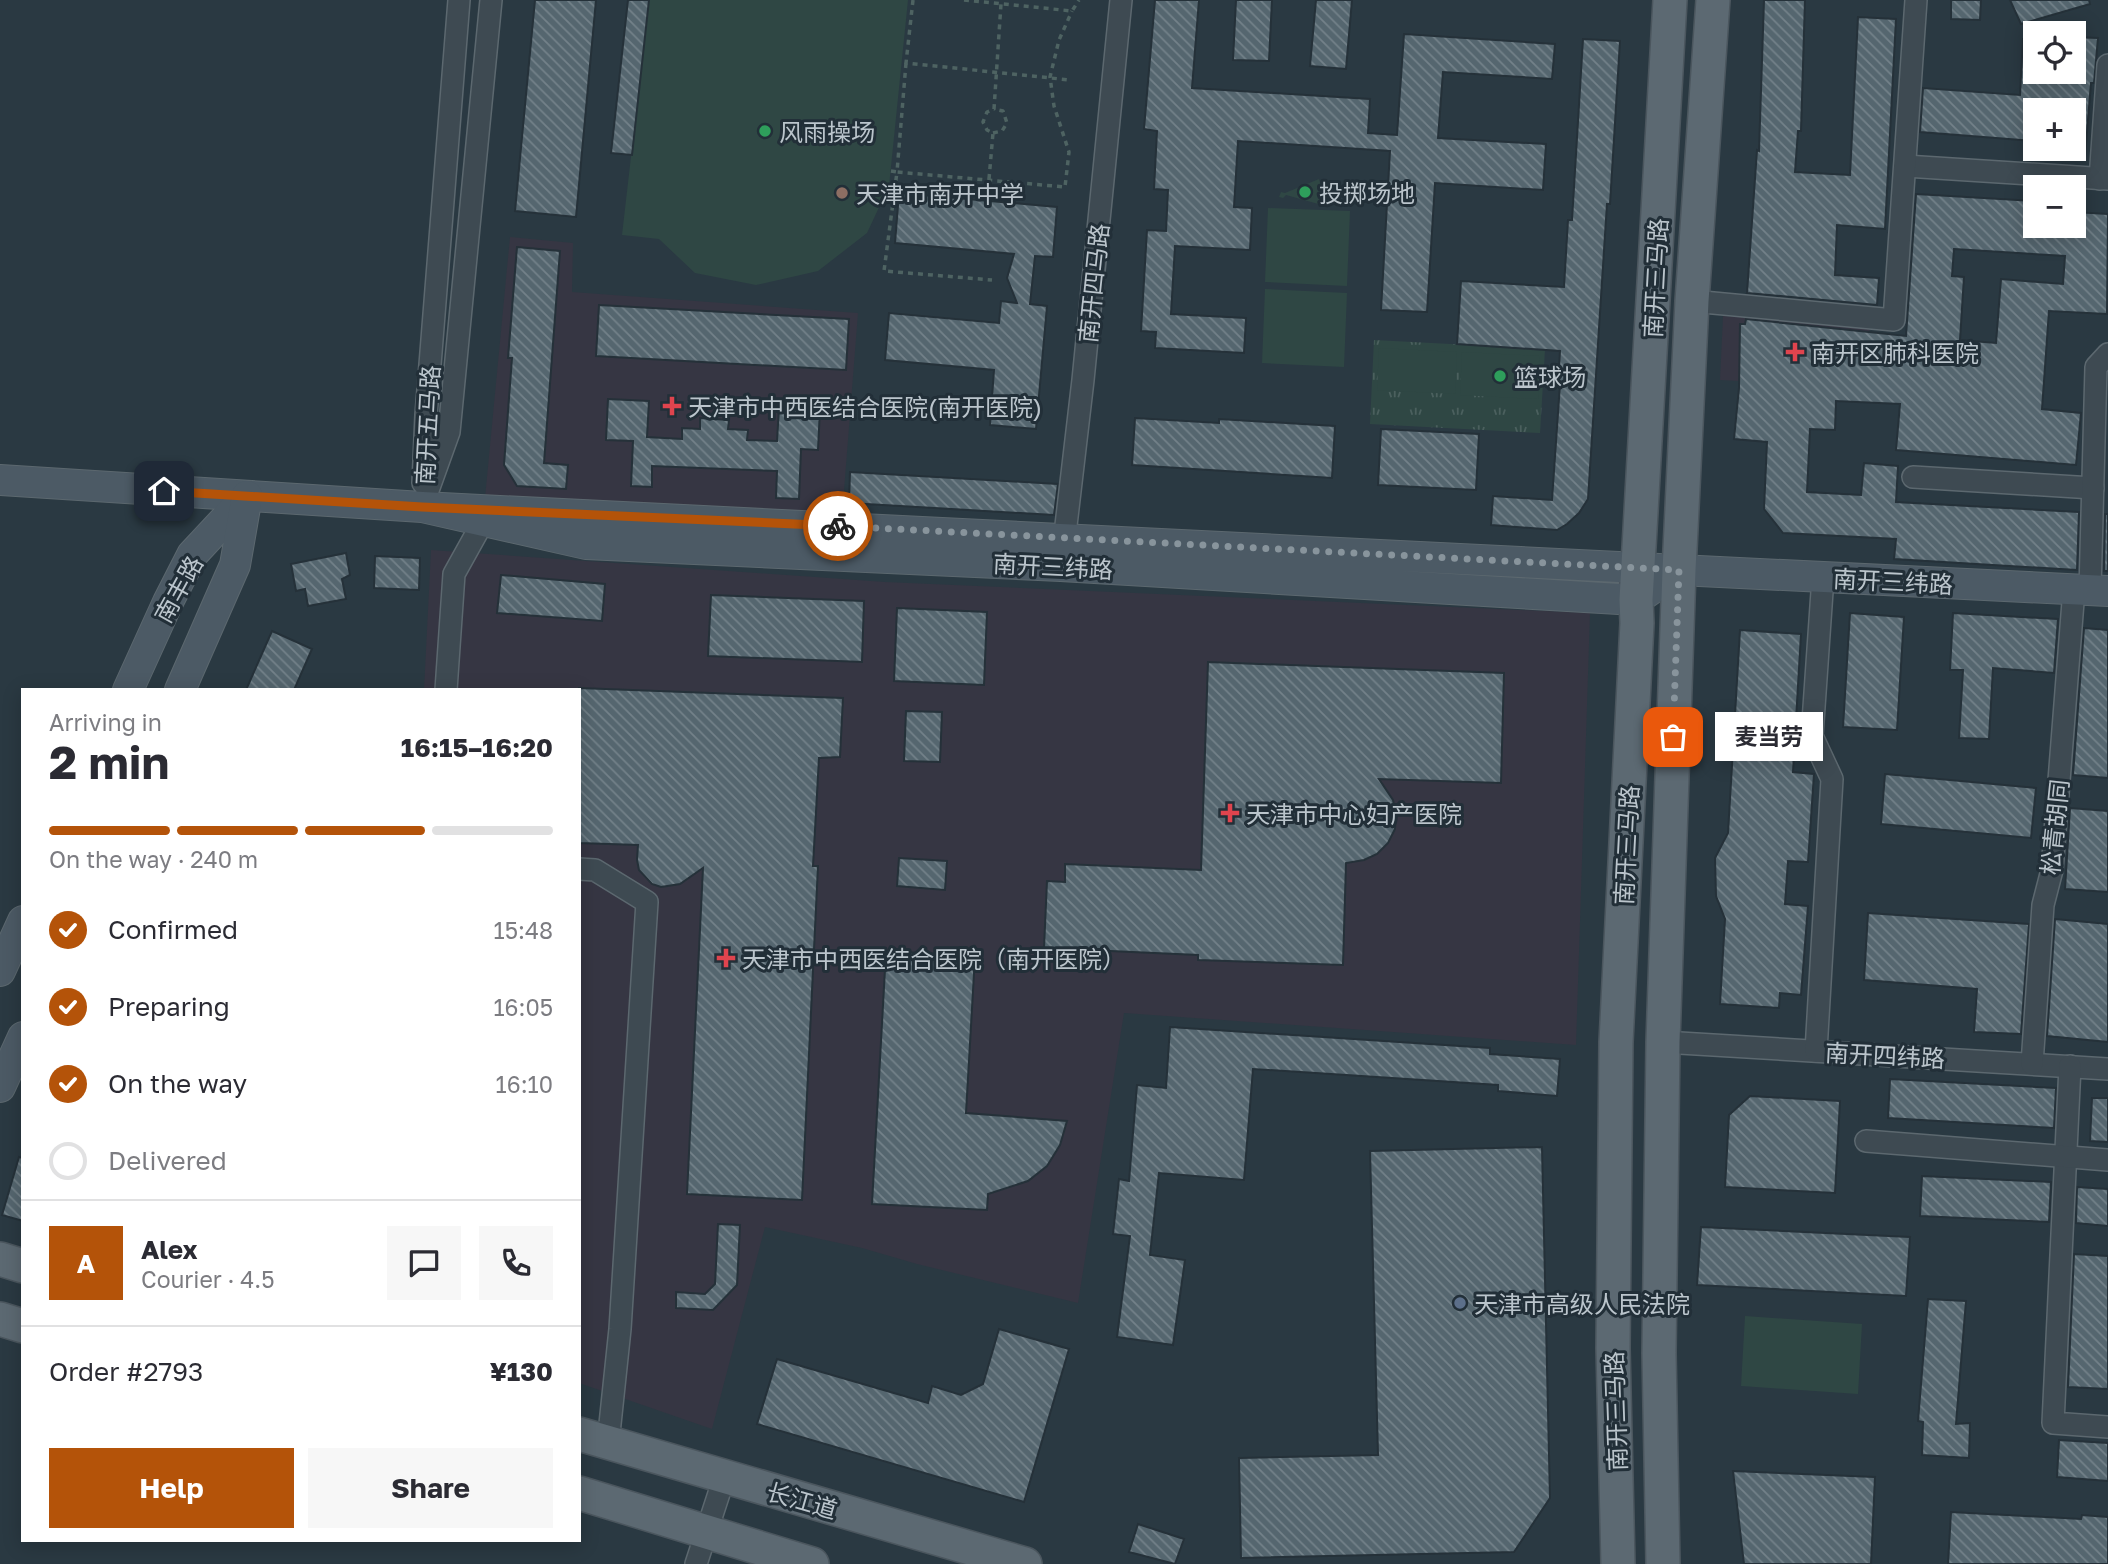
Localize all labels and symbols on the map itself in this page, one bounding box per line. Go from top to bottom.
place label: 风雨操场 [779,117,875,146]
marker: 风雨操场 [757,123,773,139]
place label: 投掷场地 [1319,178,1415,207]
place label: 天津市南开中学 [856,179,1024,208]
marker: 投掷场地 [1297,184,1313,200]
marker: 天津市南开中学 [834,185,850,201]
street label: 南开三马路 [1637,217,1673,339]
street label: 南开四马路 [1072,222,1114,344]
place label: 南开区肺科医院 [1811,338,1979,367]
marker: 南开区肺科医院 [1785,342,1805,362]
place label: 篮球场 [1514,362,1586,391]
street label: 南开五马路 [409,364,445,486]
marker: 篮球场 [1492,368,1508,384]
place label: 天津市中西医结合医院(南开医院) [688,392,1042,421]
marker: 天津市中西医结合医院(南开医院) [662,396,682,416]
pin [134,461,194,521]
courier [803,491,873,561]
street label: 南开三纬路 [992,548,1114,584]
street label: 南丰路 [148,550,208,628]
street label: 南开三纬路 [1832,563,1954,599]
pin [1643,707,1703,767]
callout: 麦当劳 [1715,712,1824,762]
street label: 松青胡同 [2035,778,2073,876]
street label: 南开三马路 [1608,784,1644,906]
place label: 天津市中心妇产医院 [1246,799,1462,828]
marker: 天津市中心妇产医院 [1220,803,1240,823]
place label: 天津市中西医结合医院（南开医院） [742,944,1126,973]
marker: 天津市中西医结合医院（南开医院） [716,948,736,968]
street label: 南开四纬路 [1824,1037,1946,1073]
place label: 天津市高级人民法院 [1474,1289,1690,1318]
marker: 天津市高级人民法院 [1452,1295,1468,1311]
street label: 南开三马路 [1598,1351,1632,1471]
street label: 长江道 [763,1476,841,1524]

